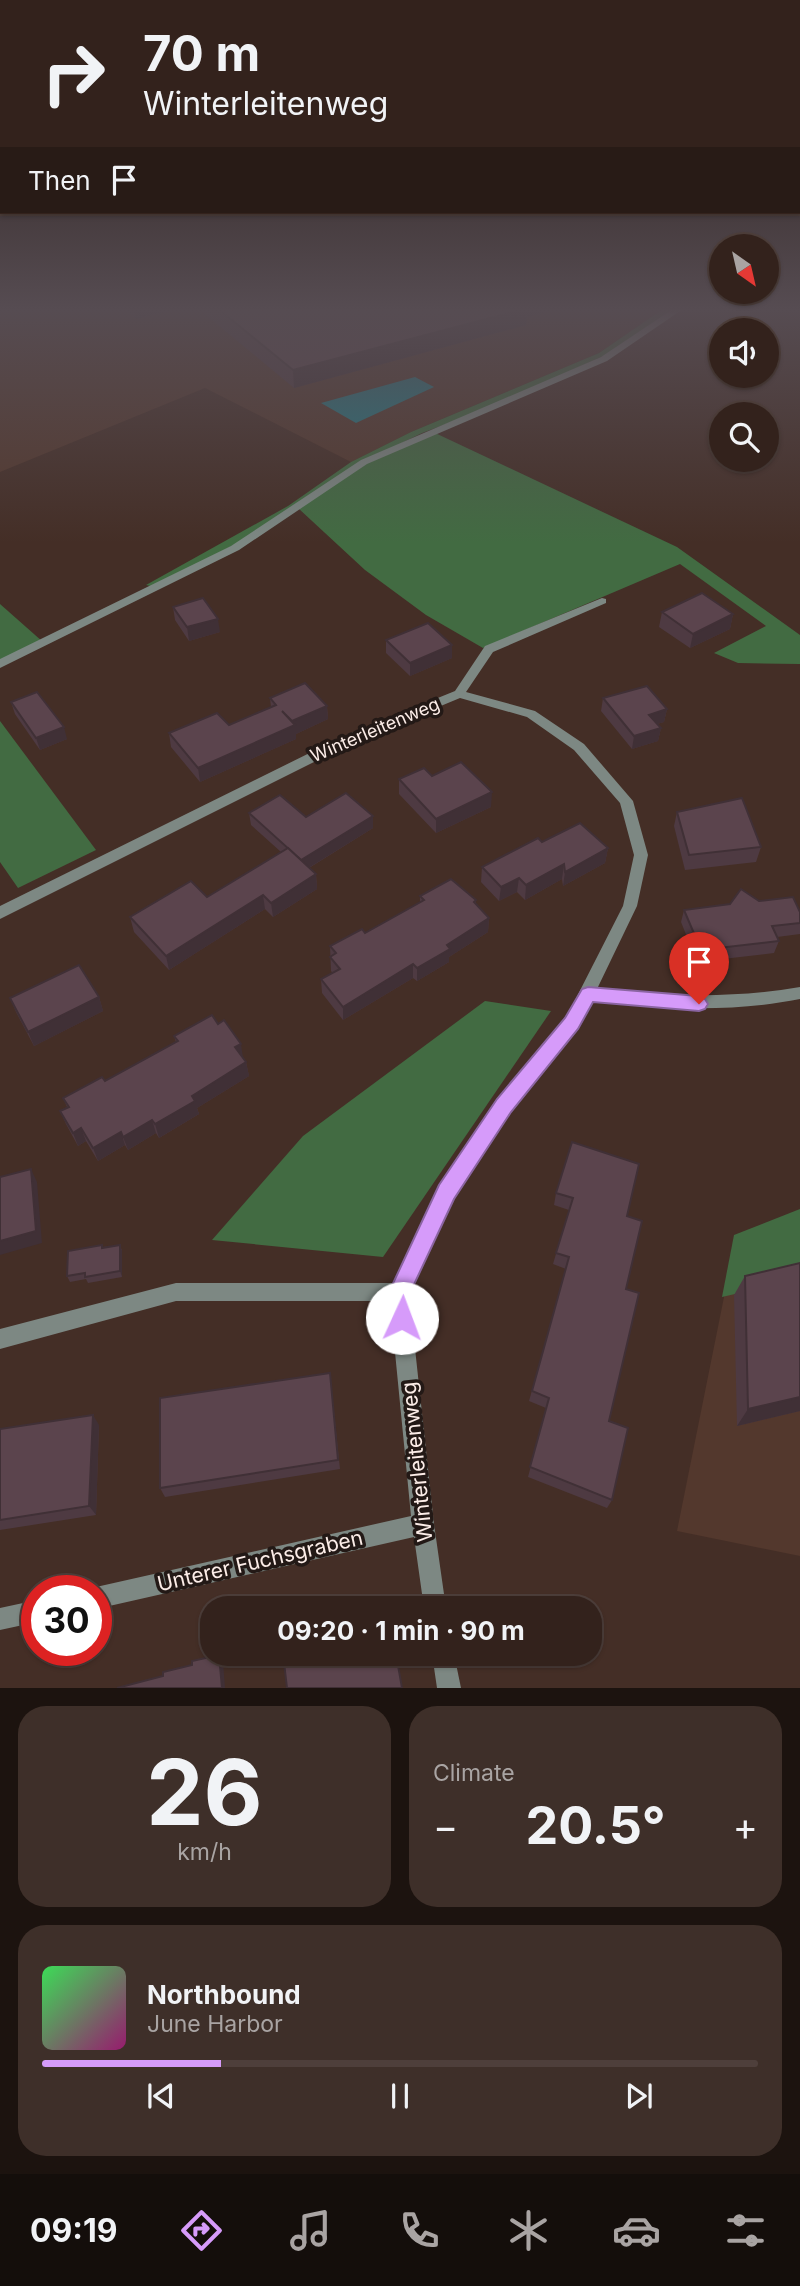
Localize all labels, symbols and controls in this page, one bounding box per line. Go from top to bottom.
text: 70 m [143,24,260,83]
icon: right [28,28,119,119]
text: Winterleitenweg [143,84,388,123]
icon: arrive [105,161,143,199]
text: Then [28,165,91,196]
north arrow [709,234,779,304]
map controls [709,234,779,472]
button: sound [709,318,779,388]
button: search [709,402,779,472]
street label: Winterleitenweg [307,693,442,766]
pin [669,932,729,1004]
icon: arrive [680,943,718,981]
position arrow [365,1281,439,1355]
street label: Winterleitenweg [396,1381,437,1543]
street label: Unterer Fuchsgraben [155,1525,365,1596]
speed limit sign: 30 [21,1575,112,1666]
text: 09:20 · 1 min · 90 m [277,1615,525,1646]
text: 26 [146,1737,263,1847]
text: Climate [433,1759,515,1787]
text: 20.5° [525,1794,666,1857]
text: − [433,1803,458,1849]
text: + [733,1803,758,1849]
text: km/h [177,1838,232,1866]
text: Northbound [147,1979,301,2010]
text: June Harbor [147,2010,283,2038]
icon: previous [142,2077,180,2115]
icon: pause [381,2077,419,2115]
icon: next [620,2077,658,2115]
icon: directions [177,2206,226,2255]
icon: music [286,2206,335,2255]
icon: phone [395,2206,444,2255]
icon: climate [504,2206,553,2255]
icon: car [612,2206,661,2255]
icon: filters [721,2206,770,2255]
text: 09:19 [30,2211,118,2250]

